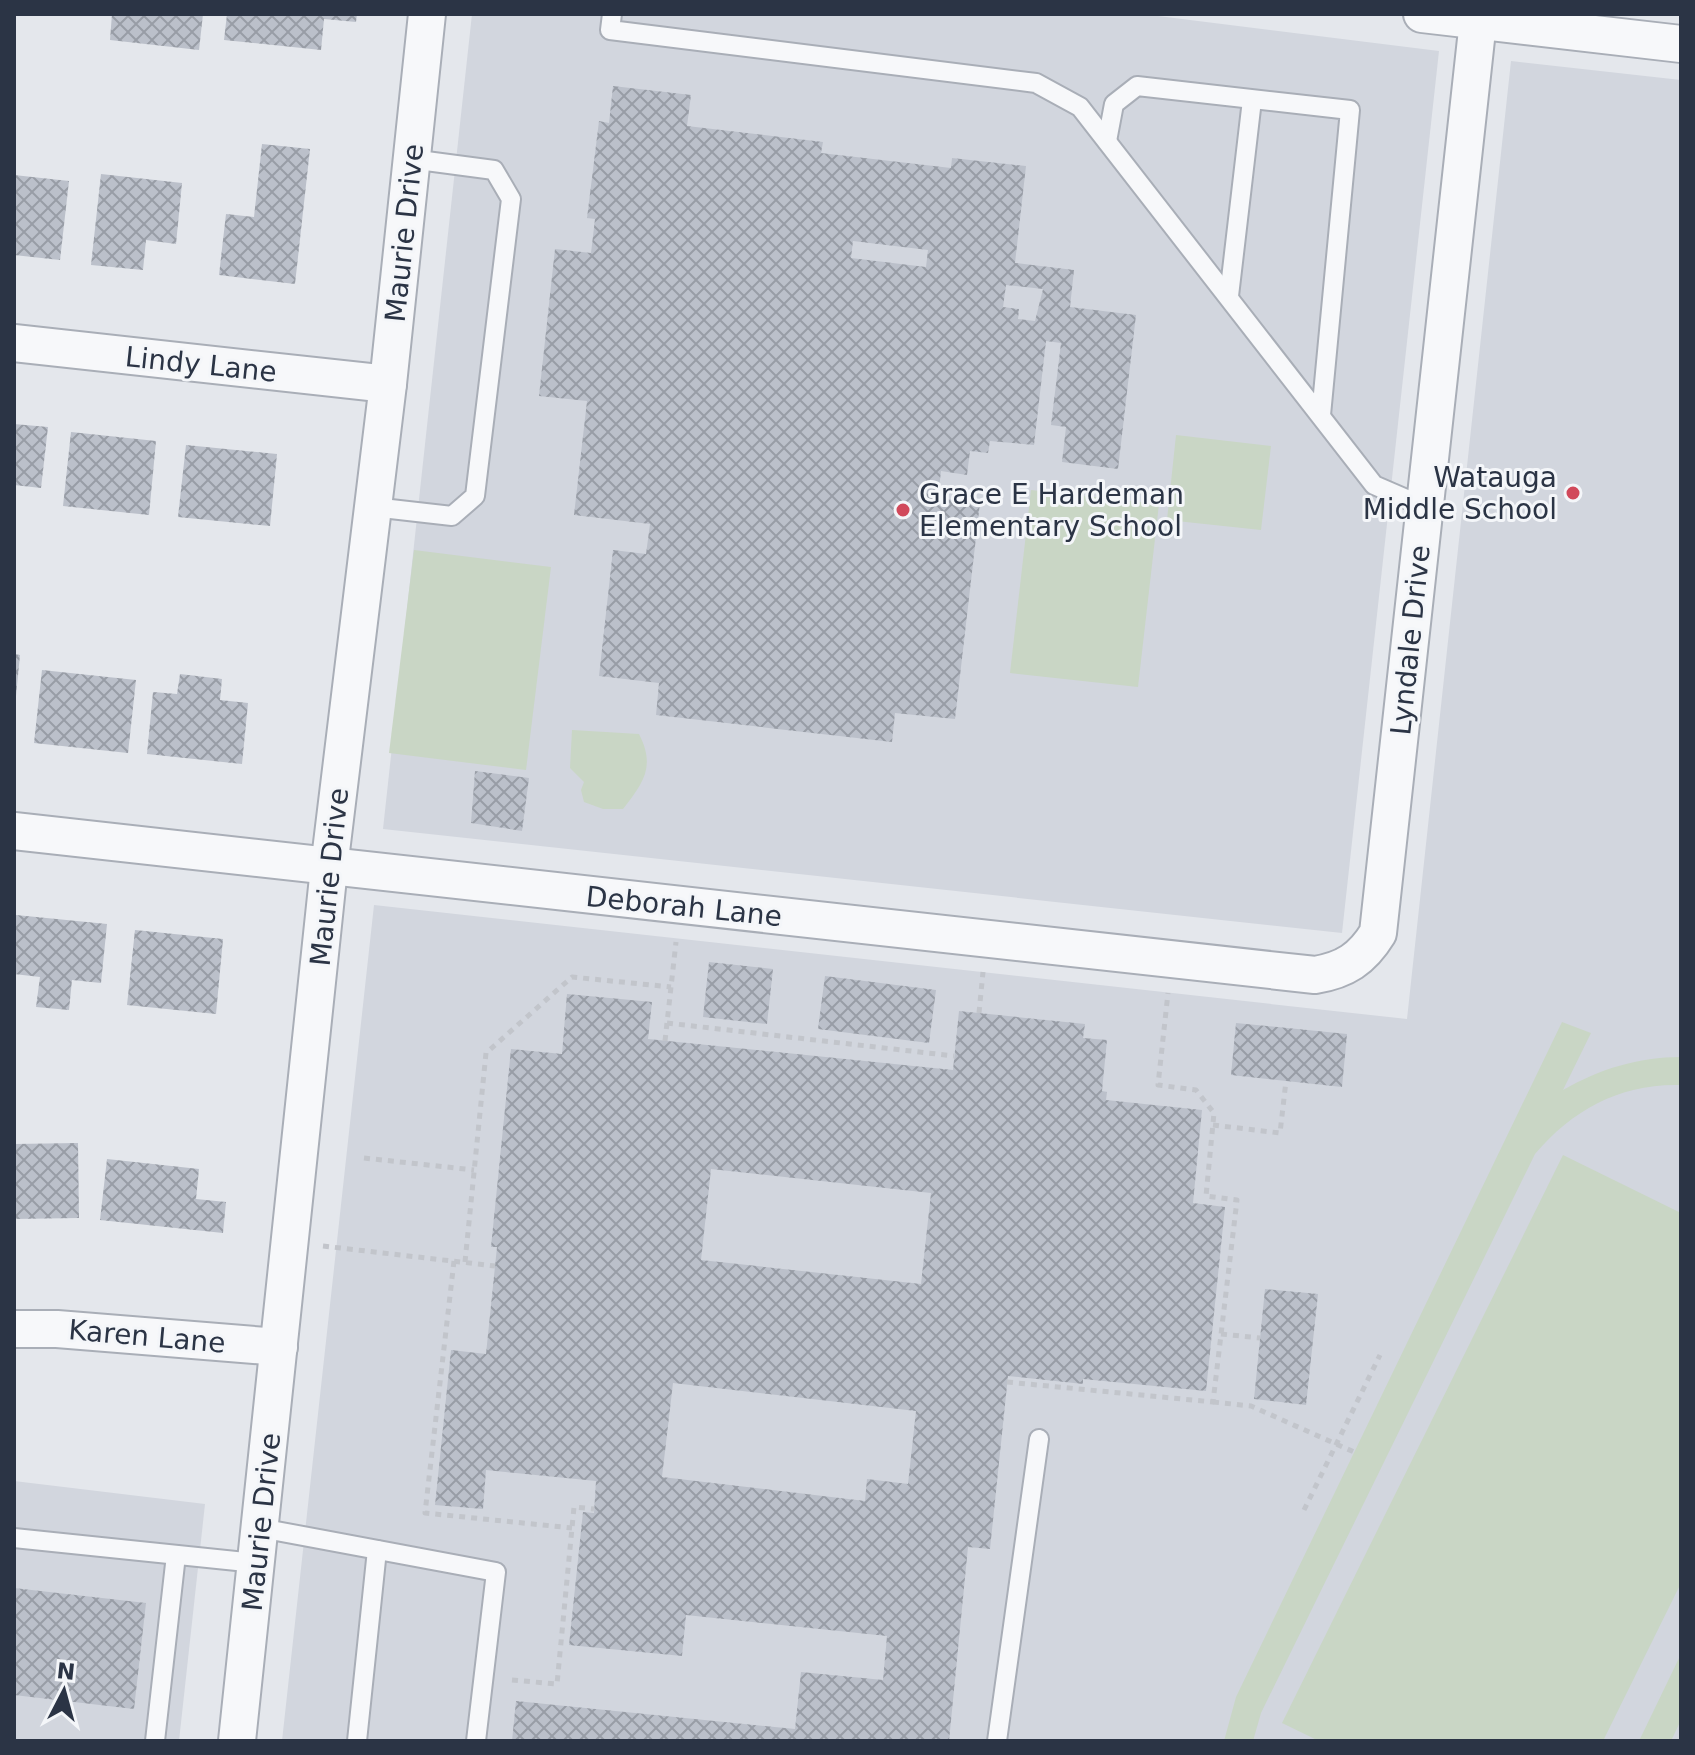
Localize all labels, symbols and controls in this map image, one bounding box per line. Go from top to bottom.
street label: Maurie Drive [379,142,430,324]
street label: Lindy Lane [124,340,278,389]
place label: Watauga Middle School [1363,461,1557,526]
place label: Grace E Hardeman Elementary School [919,478,1184,543]
marker: Watauga Middle School [1564,484,1582,502]
marker: Grace E Hardeman Elementary School [894,501,912,519]
street label: Lyndale Drive [1384,543,1437,737]
street label: Maurie Drive [304,786,355,968]
street label: Deborah Lane [584,880,784,933]
street label: Karen Lane [67,1313,227,1360]
street label: Maurie Drive [236,1431,287,1613]
north arrow [24,1651,104,1731]
text: N [56,1658,77,1685]

